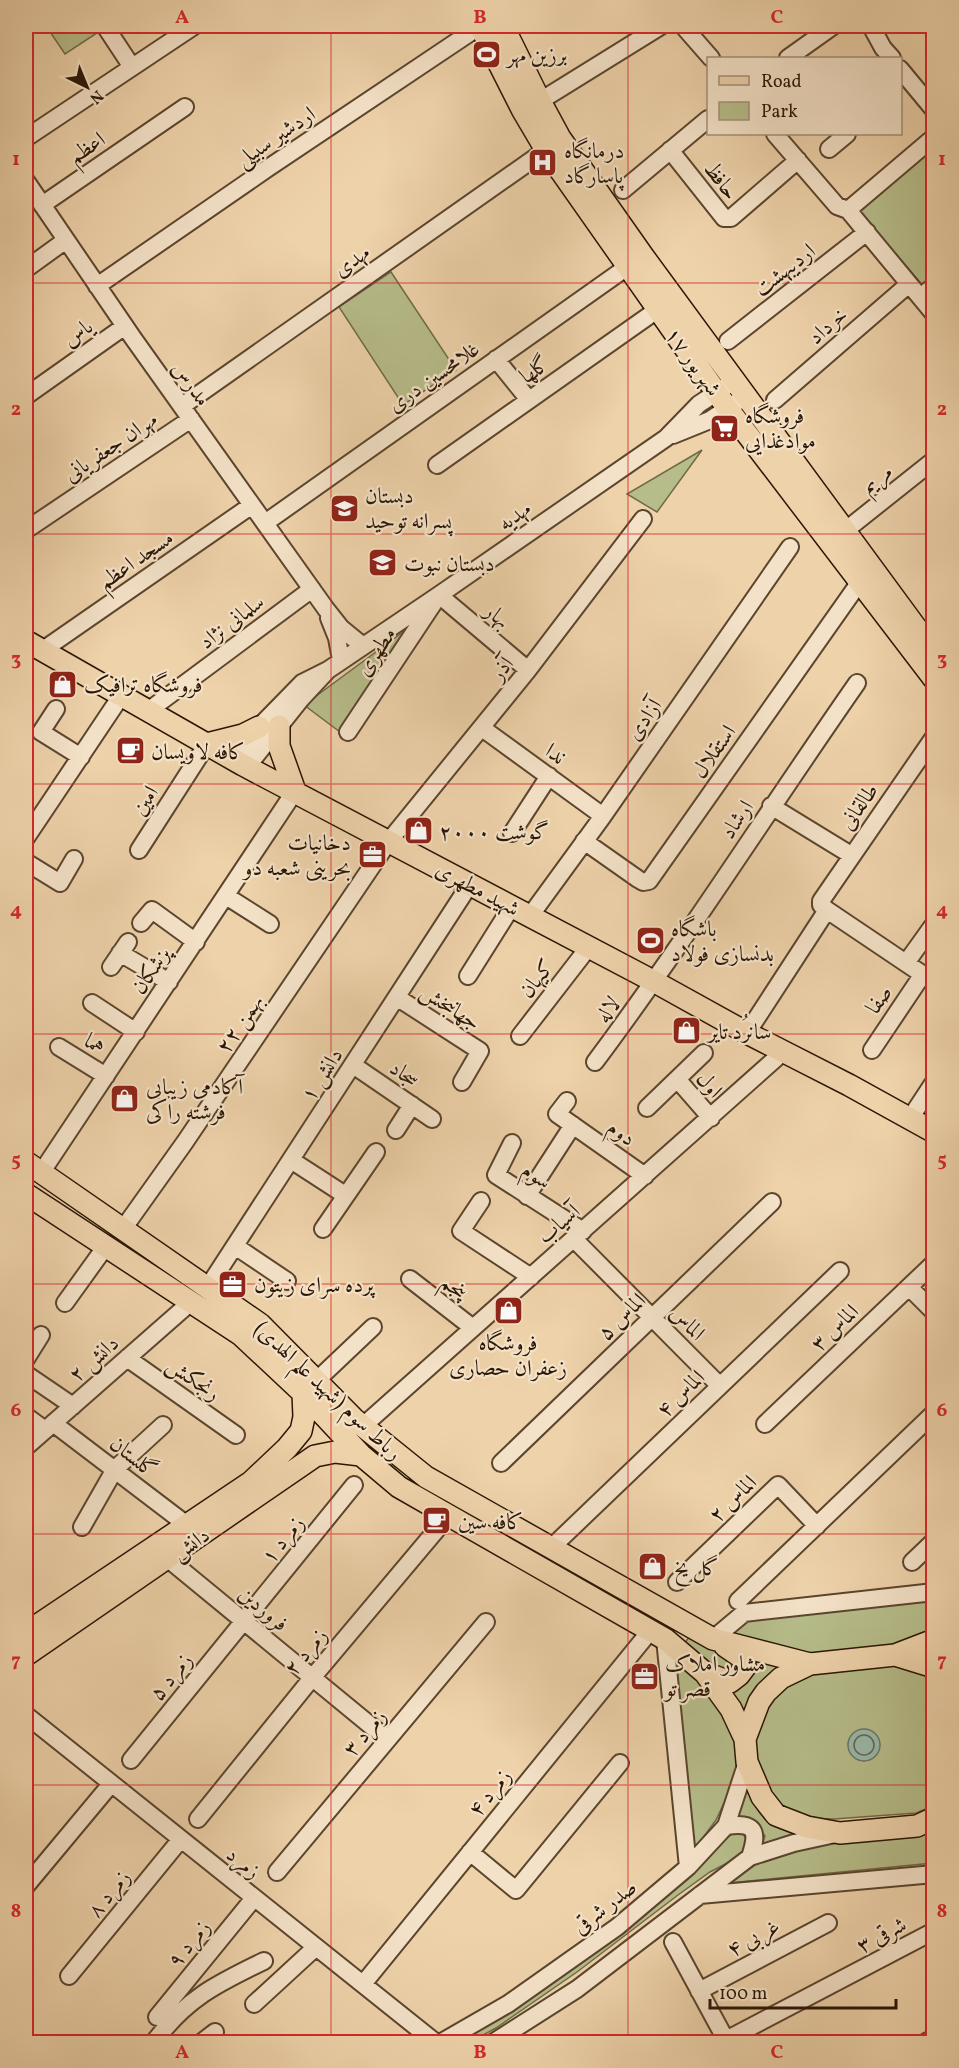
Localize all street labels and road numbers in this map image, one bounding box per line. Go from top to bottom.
street label: اردشیر سبیلی [230,100,322,176]
street label: اعظم [63,125,114,175]
street label: حافظ [695,156,745,207]
street label: اردیبهشت [748,237,823,305]
street label: مهدی [328,238,377,286]
street label: خرداد [802,301,855,353]
street label: یاس [57,311,102,356]
street label: ۱۷ شهریور [656,322,728,403]
street label: غلامحسین دری [382,335,487,421]
street label: گلها [514,350,557,393]
street label: مدرس [163,355,217,414]
street label: مهران جعفریانی [58,405,165,491]
street label: مریم [855,458,901,504]
street label: مهدیه [492,494,538,540]
street label: مسجد اعظم [92,524,182,601]
street label: سلمانی نژاد [193,588,272,658]
street label: بهار [475,596,516,637]
street label: مطهری [349,622,405,683]
street label: آذر [482,649,524,690]
street label: آزادی [619,691,672,748]
street label: استقلال [685,719,745,786]
street label: ندا [538,737,572,773]
street label: طالقانی [833,778,887,837]
street label: امین [125,780,167,822]
street label: ارشاد [714,795,762,846]
street label: شهید مطهری [429,855,524,925]
street label: پزشکان [125,940,180,1001]
street label: کیهان [513,953,563,1006]
street label: جهانبخش [413,977,486,1039]
street label: صفا [859,980,901,1021]
street label: ۲۲ بهمن [210,989,272,1060]
street label: لاله [589,991,629,1030]
street label: هما [77,1027,110,1063]
street label: دانش ۱ [294,1043,352,1108]
street label: سجاد [382,1054,425,1096]
street label: اول [688,1065,729,1106]
street label: دوم [599,1113,641,1157]
street label: سوم [514,1156,557,1200]
street label: آسیاب [531,1196,590,1252]
street label: پنجم [432,1268,475,1312]
street label: الماس ۵ [592,1287,654,1349]
street label: الماس ۳ [805,1298,867,1360]
street label: الماس [661,1299,711,1349]
street label: رباط سوم (شهید علم الهدی) [243,1315,408,1472]
street label: دانش ۲ [63,1329,127,1391]
street label: رنجکش [159,1350,226,1410]
street label: الماس ۴ [651,1364,713,1426]
street label: گلستان [102,1430,163,1486]
street label: الماس ۲ [703,1469,765,1531]
street label: زمرد ۱ [255,1510,313,1571]
street label: دانش [166,1521,217,1569]
street label: فروردین [231,1580,294,1640]
street label: زمرد ۲ [278,1622,336,1683]
street label: زمرد ۵ [143,1647,201,1708]
street label: زمرد ۳ [337,1703,395,1764]
street label: زمرد ۴ [462,1763,520,1824]
street label: زمرد [218,1840,266,1888]
street label: زمرد ۸ [81,1864,139,1925]
street label: صدر شرقی [567,1873,644,1943]
street label: ۳ شرقی [852,1910,913,1962]
street label: ۴ غربی [722,1912,786,1966]
street label: زمرد ۹ [161,1914,219,1975]

